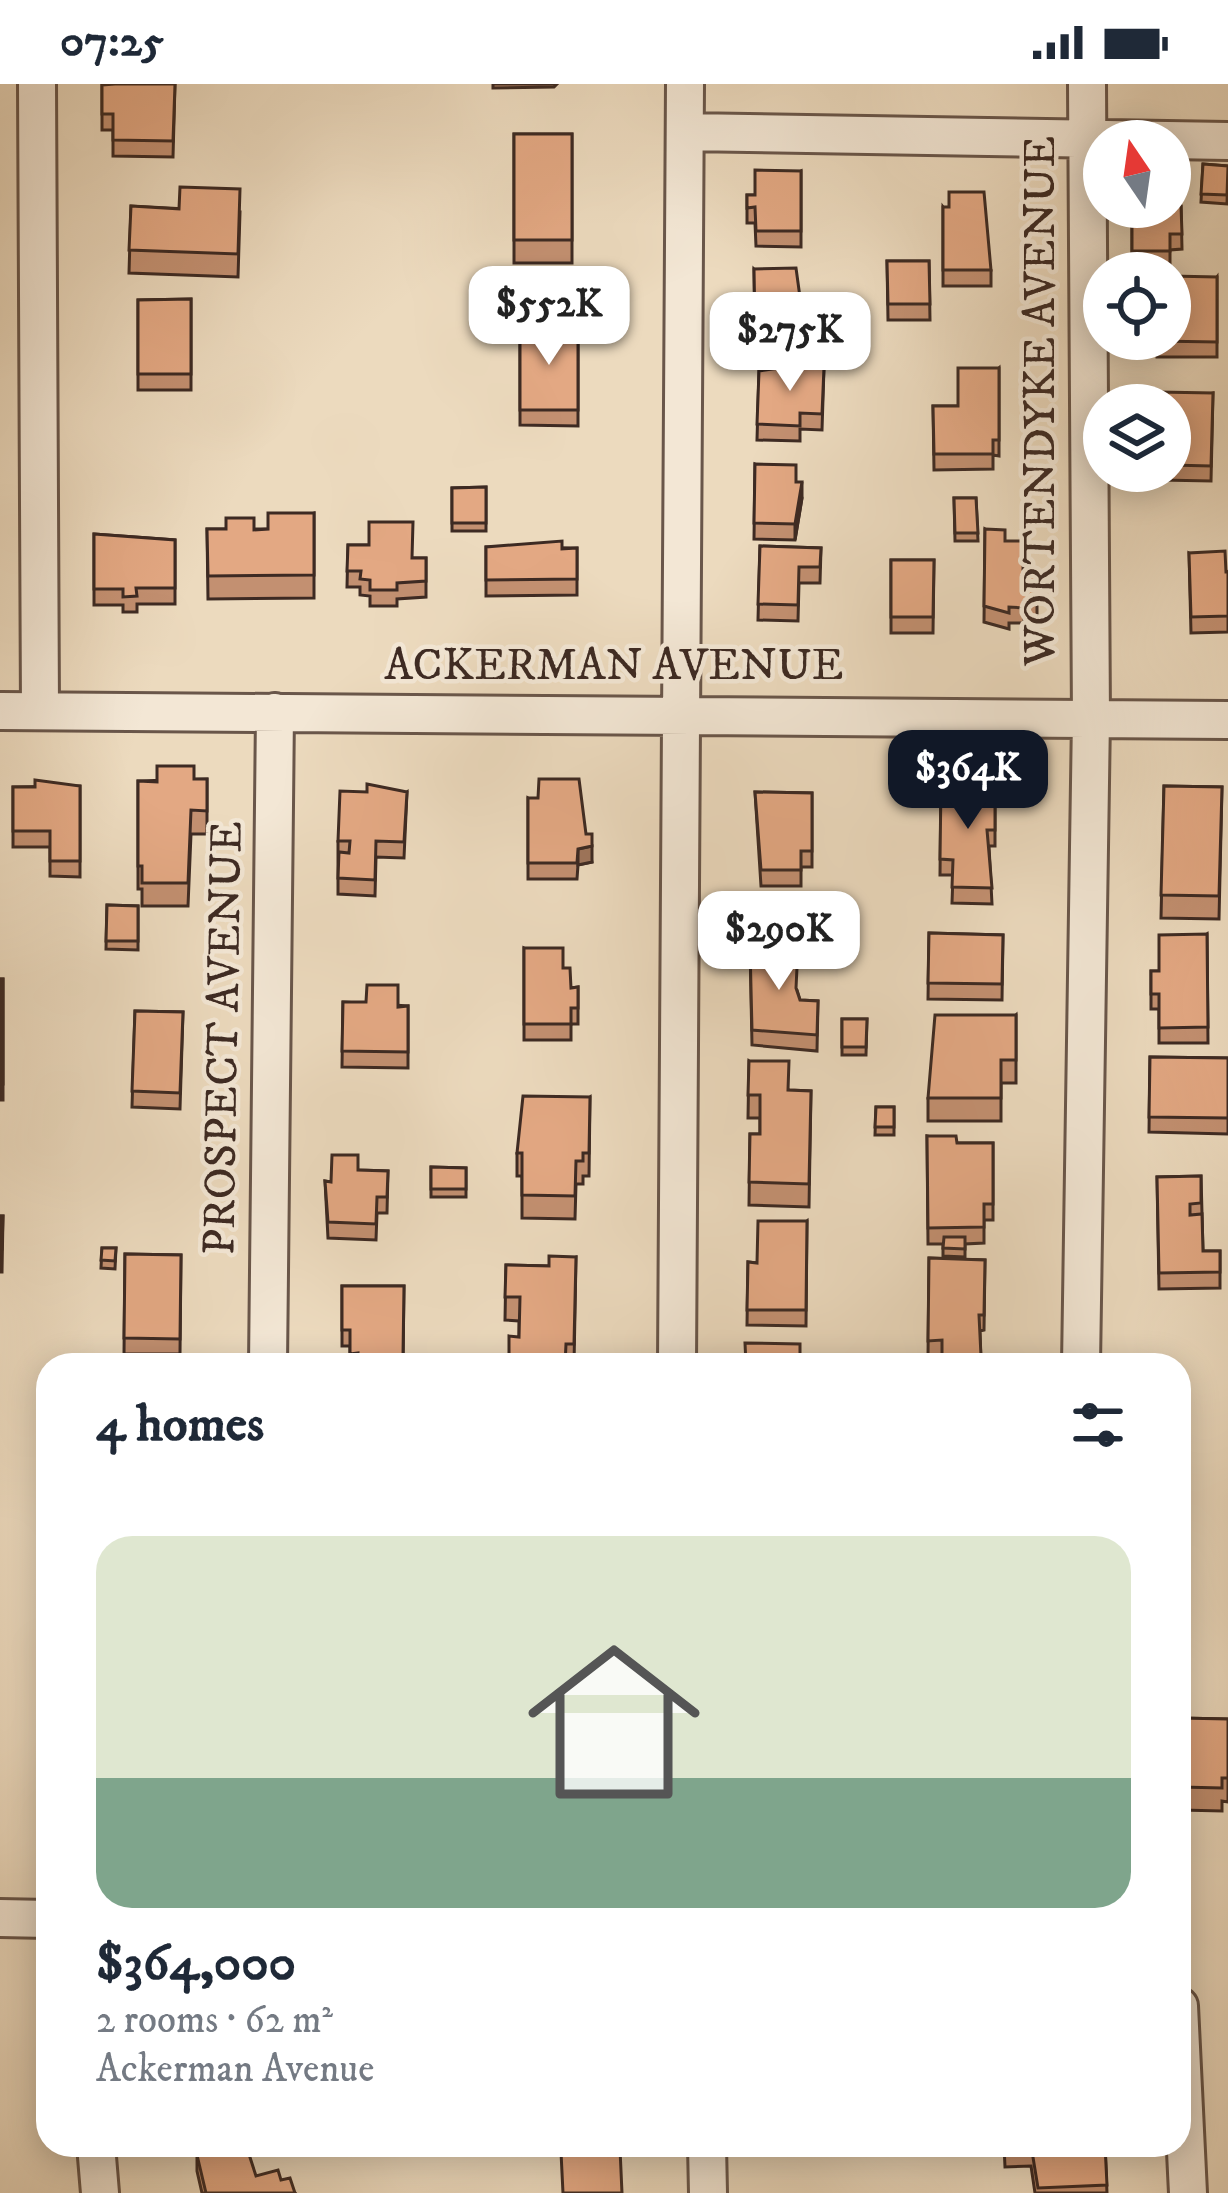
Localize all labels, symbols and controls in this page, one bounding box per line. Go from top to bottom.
text: 07:25 [60,14,164,70]
north arrow [1083,120,1191,228]
map controls [1083,120,1191,492]
street label: WORTENDYKE AVENUE [1013,136,1069,667]
button: locate [1083,252,1191,360]
pin: $552K [465,266,633,368]
text: $552K [496,280,602,329]
pin: $275K [706,292,874,394]
text: $275K [737,306,843,355]
button: layers [1083,384,1191,492]
street label: ACKERMAN AVENUE [384,638,844,694]
pin: $364K [884,730,1052,832]
text: $364K [915,744,1021,793]
street label: PROSPECT AVENUE [192,820,256,1256]
pin: $290K [695,891,863,993]
text: $290K [725,905,833,954]
icon: filters [1065,1392,1131,1458]
text: 4 homes [96,1393,264,1457]
icon: home [506,1614,722,1830]
text: $364,000 [96,1932,296,1996]
text: 2 rooms · 62 m² [96,1996,333,2045]
text: Ackerman Avenue [96,2045,374,2094]

